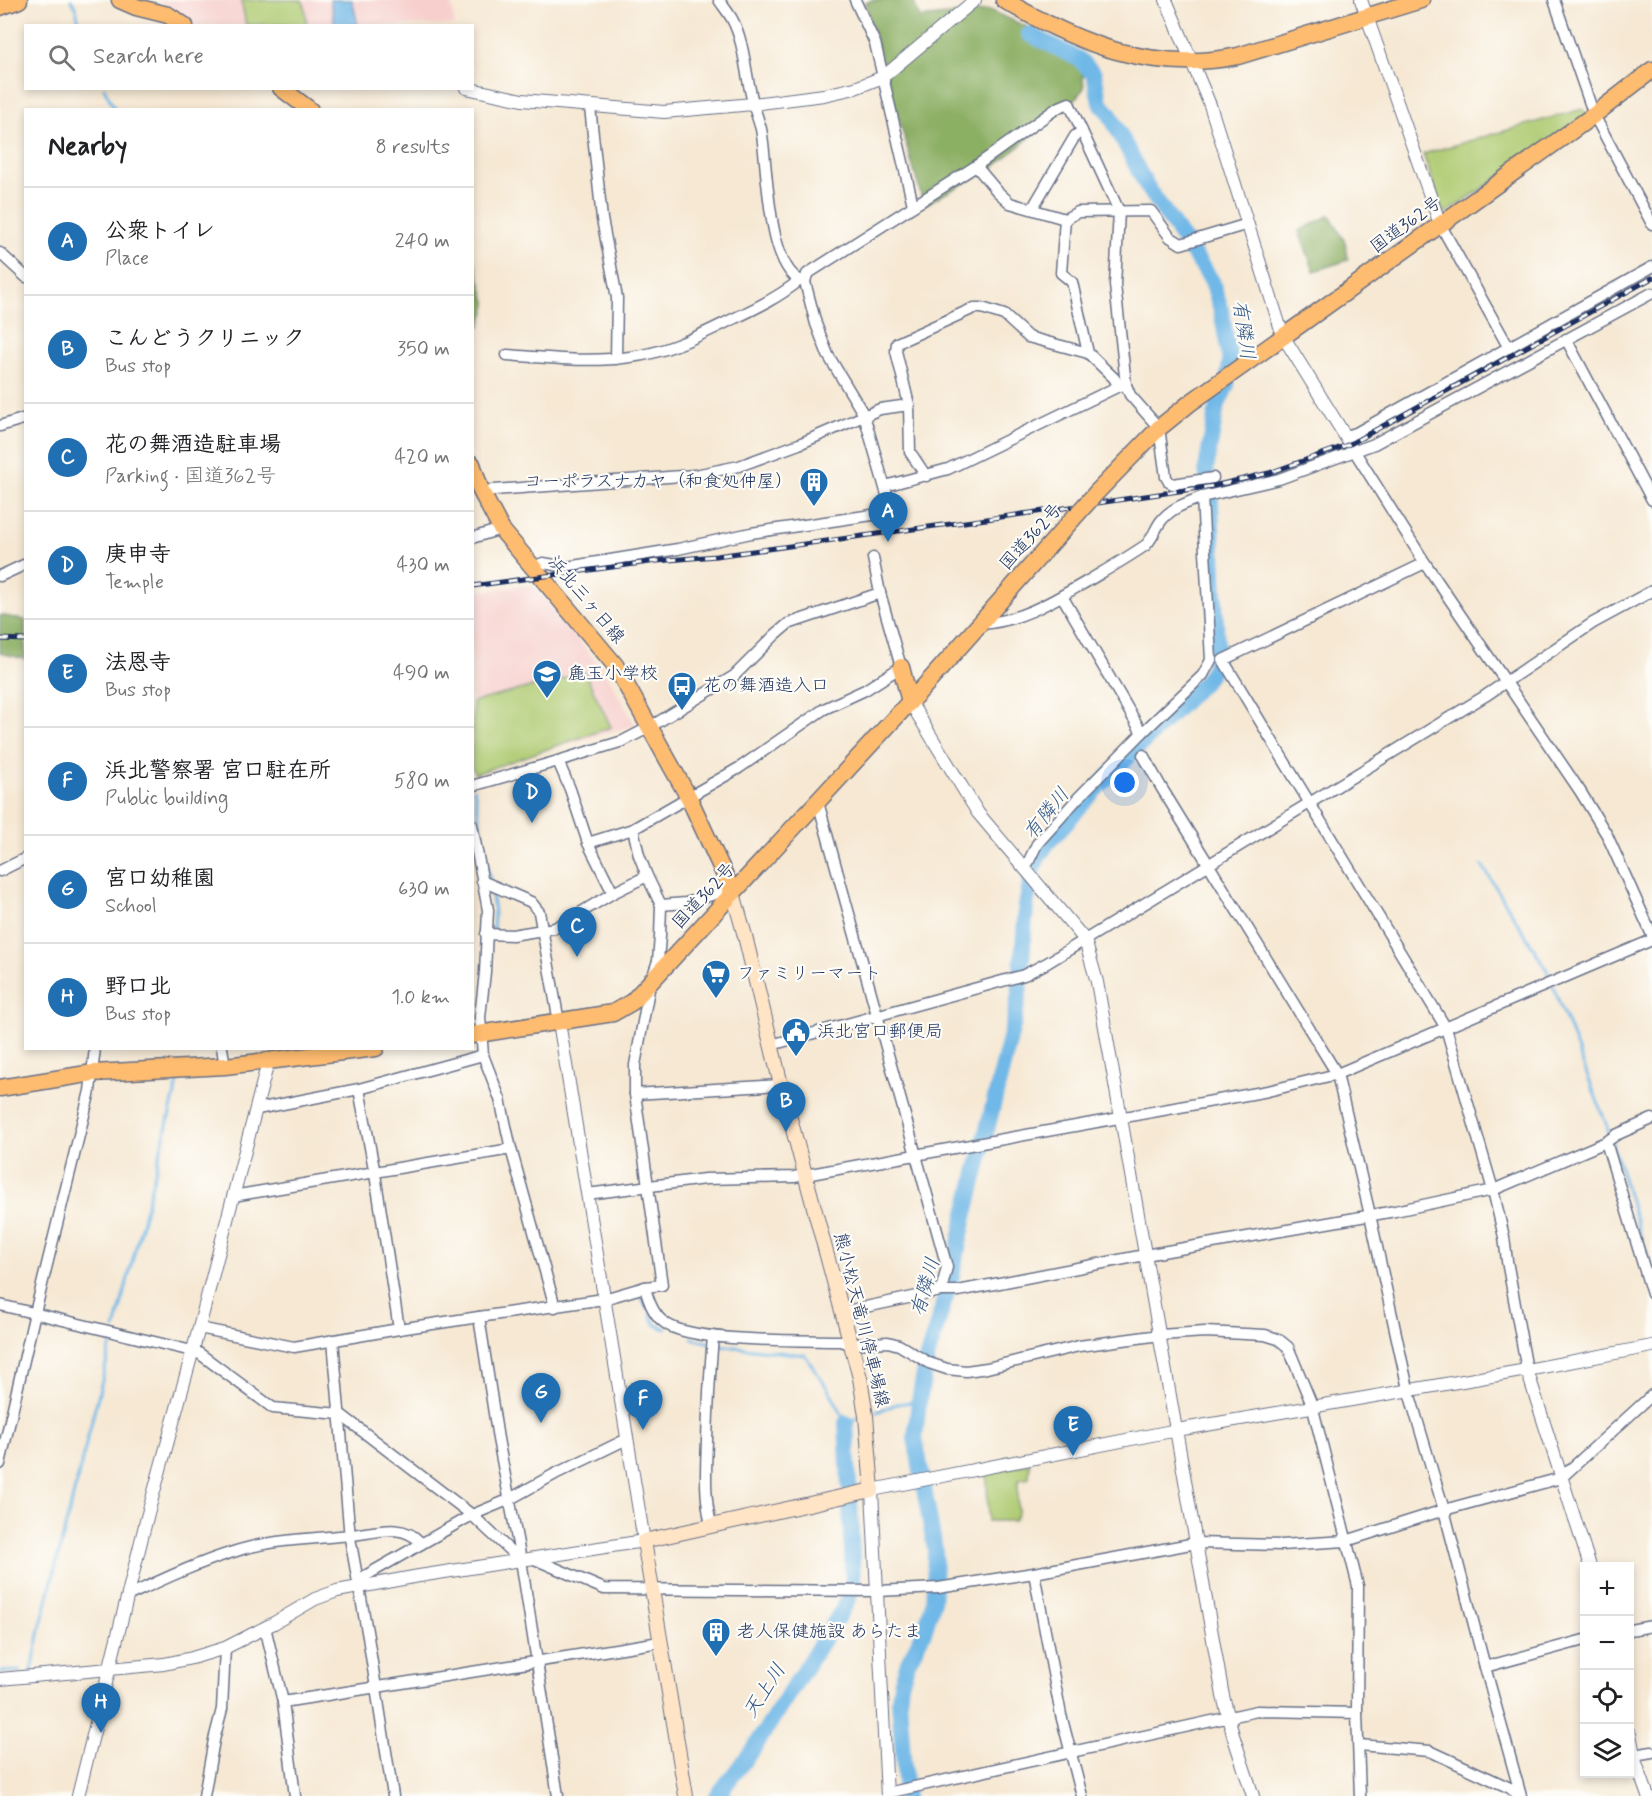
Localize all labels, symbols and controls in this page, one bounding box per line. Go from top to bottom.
search box [24,24,474,90]
icon: search [45,41,78,74]
text: Search here [93,43,204,71]
text: Nearby [48,130,127,164]
text: 8 results [376,134,450,161]
street label: 国道362号 [1365,191,1447,259]
text: 公衆トイレ [105,217,215,245]
text: A [61,228,74,255]
text: 240 m [395,228,450,255]
text: Place [105,245,149,272]
water label: 有隣川 [1225,298,1261,362]
text: こんどうクリニック [105,325,305,353]
text: B [61,336,74,363]
text: 350 m [397,336,450,363]
text: Bus stop [105,353,171,380]
text: 花の舞酒造駐車場 [105,431,281,459]
text: C [60,444,75,471]
text: 420 m [394,444,450,471]
text: Parking · 国道362号 [105,463,276,490]
building icon: コーポラスナカヤ（和食処仲屋） [798,466,830,508]
place label: コーポラスナカヤ（和食処仲屋） [524,470,793,494]
pin: A [868,492,908,542]
street label: 国道362号 [994,498,1068,576]
text: 庚申寺 [105,541,171,569]
street label: 浜北三ヶ日線 [542,551,630,649]
text: D [61,552,74,579]
text: 430 m [397,552,450,579]
text: Temple [105,569,164,596]
text: 法恩寺 [105,649,171,677]
school or university icon: 麁玉小学校 [531,658,563,700]
text: E [62,660,73,687]
text: 490 m [393,660,450,687]
place label: 麁玉小学校 [568,662,658,686]
bus stop icon: 花の舞酒造入口 [666,670,698,712]
place label: 花の舞酒造入口 [703,674,829,698]
text: Bus stop [105,677,171,704]
text: 浜北警察署 宮口駐在所 [105,757,331,785]
text: F [62,768,73,795]
text: 580 m [394,768,450,795]
your location [1110,768,1139,797]
pin: D [512,774,552,823]
water label: 有隣川 [1018,782,1076,846]
text: Public building [105,785,228,812]
street label: 国道362号 [667,858,741,934]
text: 宮口幼稚園 [105,865,215,893]
text: G [61,876,74,903]
text: 630 m [398,876,450,903]
text: School [105,893,157,920]
pin: C [558,908,596,957]
supermarket icon: ファミリーマート [700,958,732,1000]
place label: ファミリーマート [737,962,881,986]
text: 野口北 [105,973,171,1001]
text: H [61,984,74,1011]
text: 1.0 km [391,984,450,1011]
text: Bus stop [105,1001,171,1028]
public building icon: 浜北宮口郵便局 [780,1016,812,1058]
place label: 浜北宮口郵便局 [817,1020,943,1044]
pin: B [766,1082,806,1132]
street label: 熊小松天竜川停車場線 [828,1230,894,1410]
water label: 有隣川 [905,1254,947,1320]
pin: G [522,1374,560,1423]
pin: F [624,1380,662,1430]
pin: E [1054,1406,1092,1456]
map controls [1580,1562,1634,1778]
button: + [1580,1562,1634,1616]
building icon: 老人保健施設 あらたま [700,1616,732,1658]
button: − [1580,1616,1634,1670]
place label: 老人保健施設 あらたま [737,1620,922,1644]
water label: 天上川 [737,1658,793,1724]
button: locate [1580,1670,1634,1724]
pin: H [82,1684,120,1733]
button: layers [1580,1724,1634,1778]

